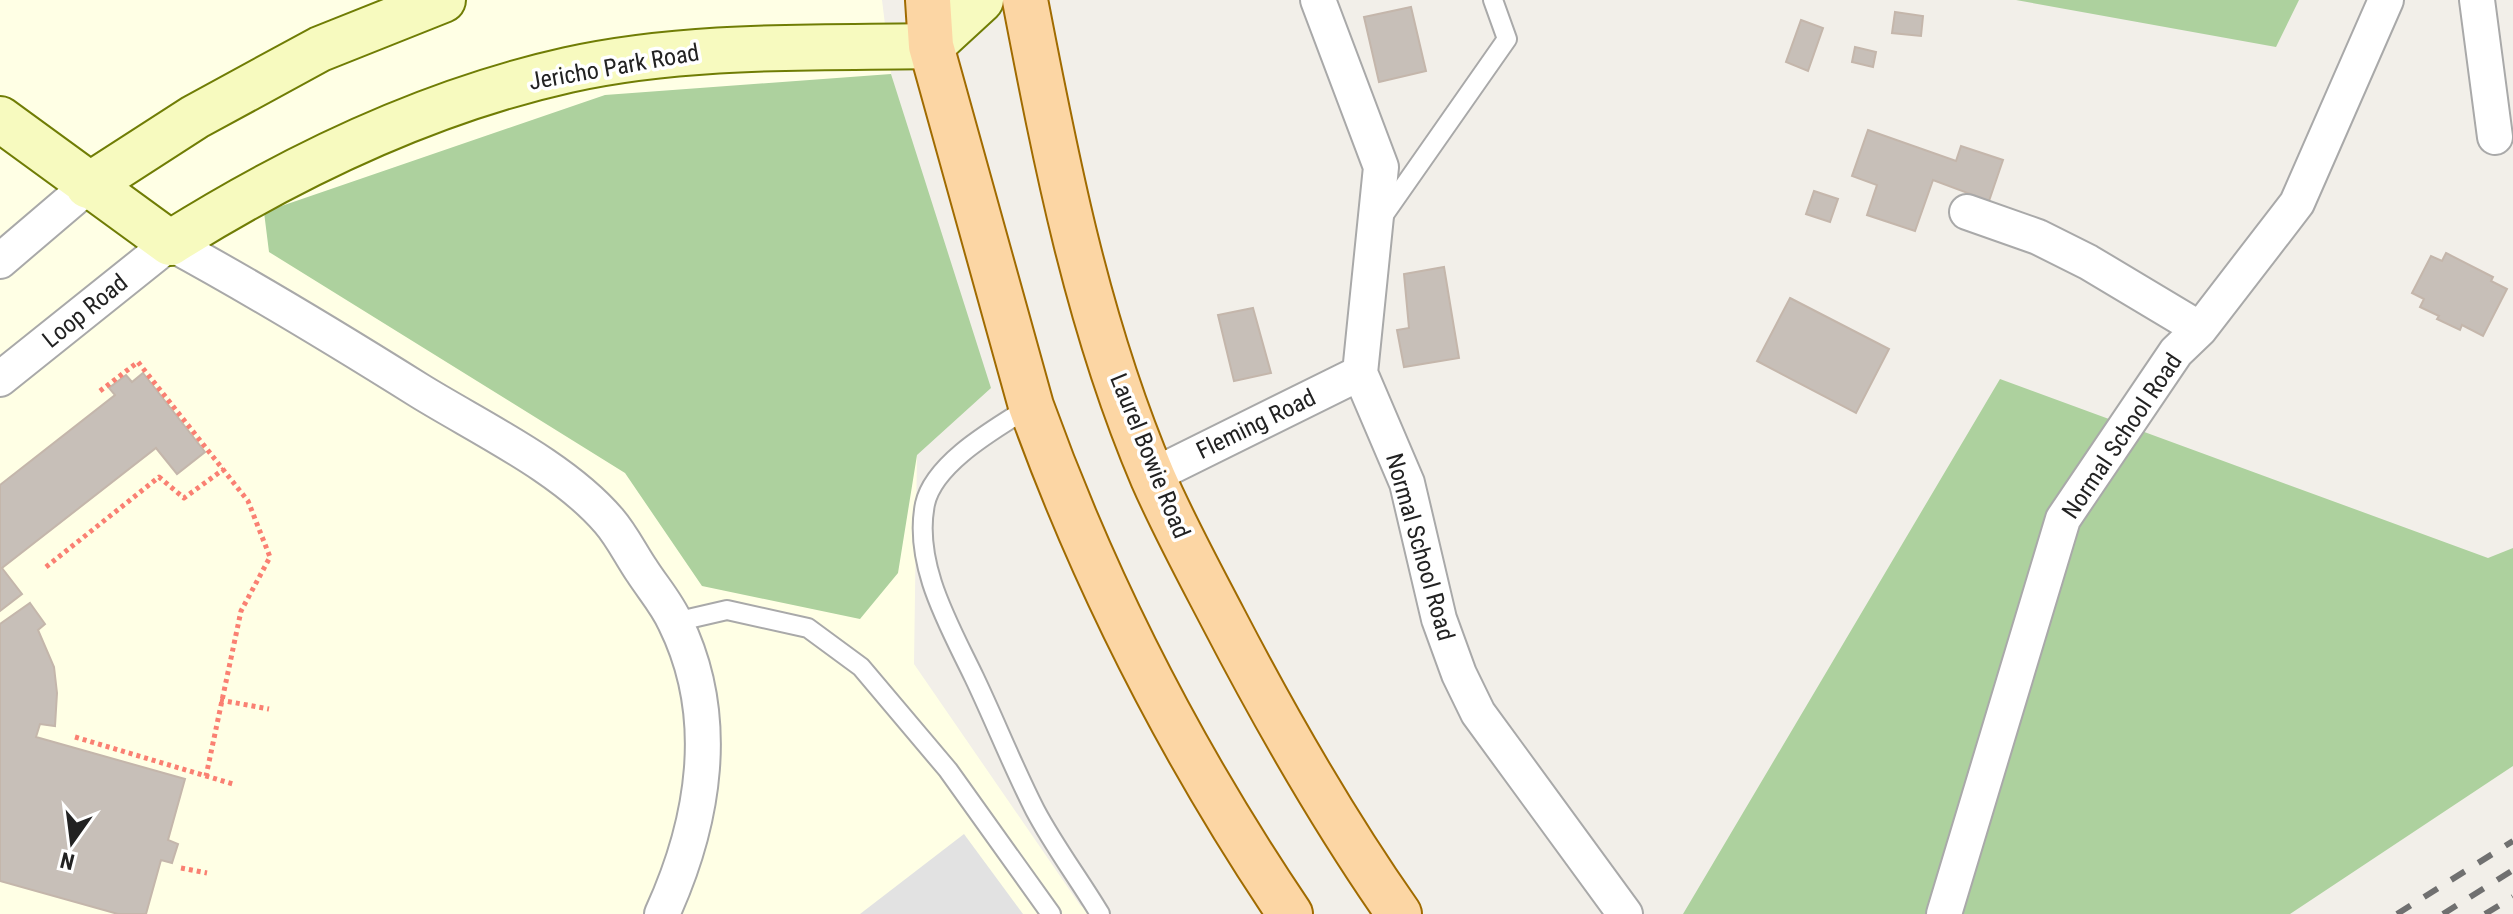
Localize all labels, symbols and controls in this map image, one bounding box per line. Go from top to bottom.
street label: Jericho Park Road [527,38,701,96]
street label: Loop Road [37,268,133,354]
street label: Normal School Road [2056,348,2188,524]
street label: Laurel Bowie Road [1104,370,1196,542]
street label: Fleming Road [1192,383,1320,465]
street label: Normal School Road [1380,450,1460,644]
north arrow [32,802,112,882]
text: N [58,847,77,875]

